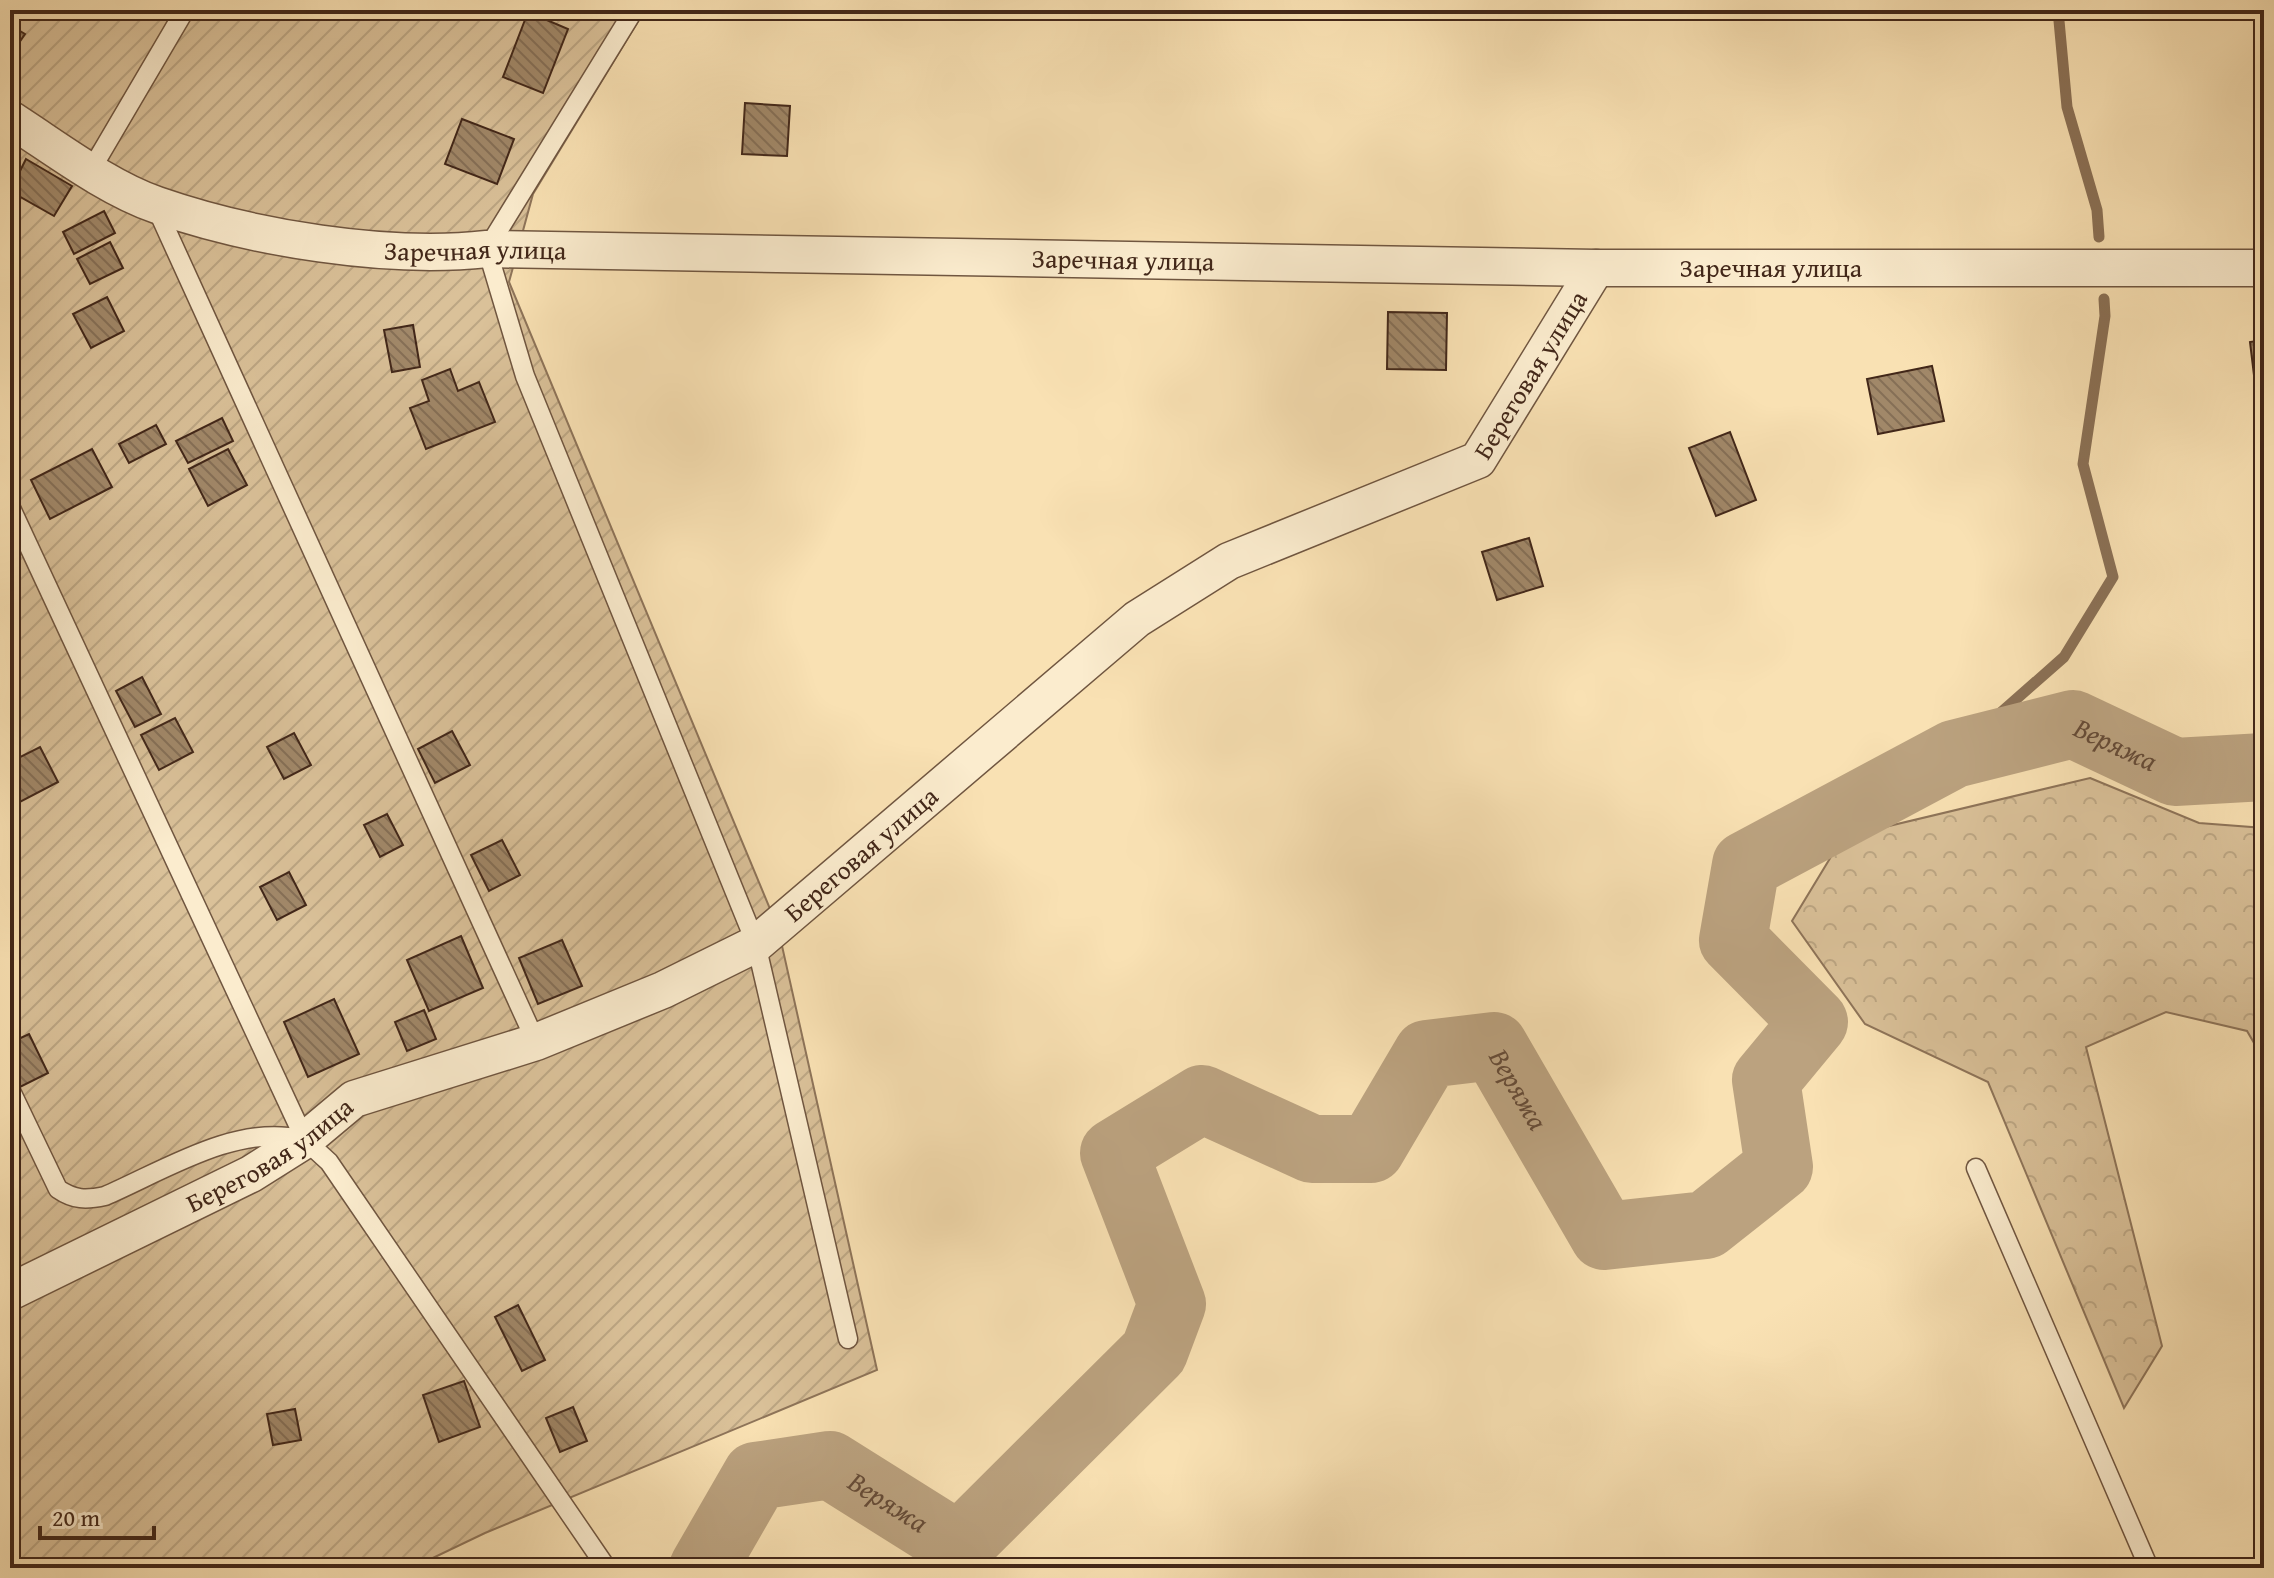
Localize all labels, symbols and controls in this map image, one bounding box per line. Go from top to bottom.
street label: Заречная улица [383,229,567,271]
street label: Заречная улица [1031,238,1215,280]
street label: Заречная улица [1680,248,1863,287]
street label: Береговая улица [1463,282,1597,466]
water label: Веряжа [2067,706,2165,781]
street label: Береговая улица [775,776,947,931]
water label: Веряжа [1479,1040,1559,1137]
street label: Береговая улица [179,1087,362,1222]
water label: Веряжа [840,1460,937,1542]
scale bar [40,1490,154,1540]
text: 20 m [52,1500,100,1535]

